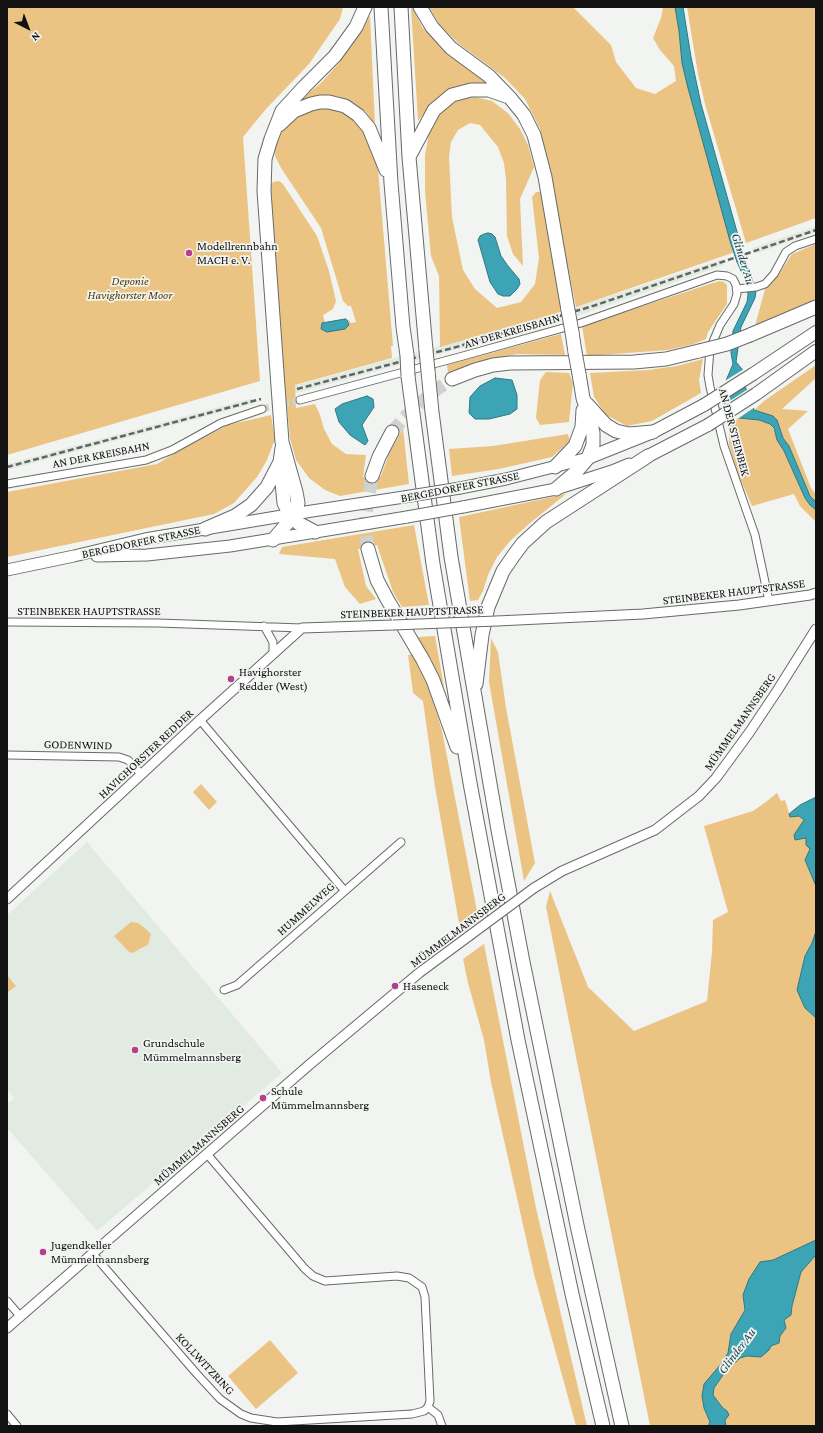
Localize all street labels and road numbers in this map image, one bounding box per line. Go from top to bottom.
street label: AN DER KREISBAHN [463,310,561,352]
street label: AN DER STEINBEK [715,386,753,478]
street label: AN DER KREISBAHN [51,439,151,471]
street label: BERGEDORFER STRASSE [399,468,521,506]
street label: BERGEDORFER STRASSE [81,522,201,562]
street label: STEINBEKER HAUPTSTRASSE [662,576,806,608]
street label: STEINBEKER HAUPTSTRASSE [340,602,484,622]
street label: STEINBEKER HAUPTSTRASSE [17,604,161,618]
street label: MÜMMELMANNSBERG [701,671,779,773]
street label: HAVIGHORSTER REDDER [95,706,197,802]
street label: GODENWIND [44,737,112,753]
street label: HUMMELWEG [274,879,338,939]
street label: MÜMMELMANNSBERG [408,889,508,971]
street label: MÜMMELMANNSBERG [151,1102,247,1188]
street label: KOLLWITZRING [173,1330,237,1398]

